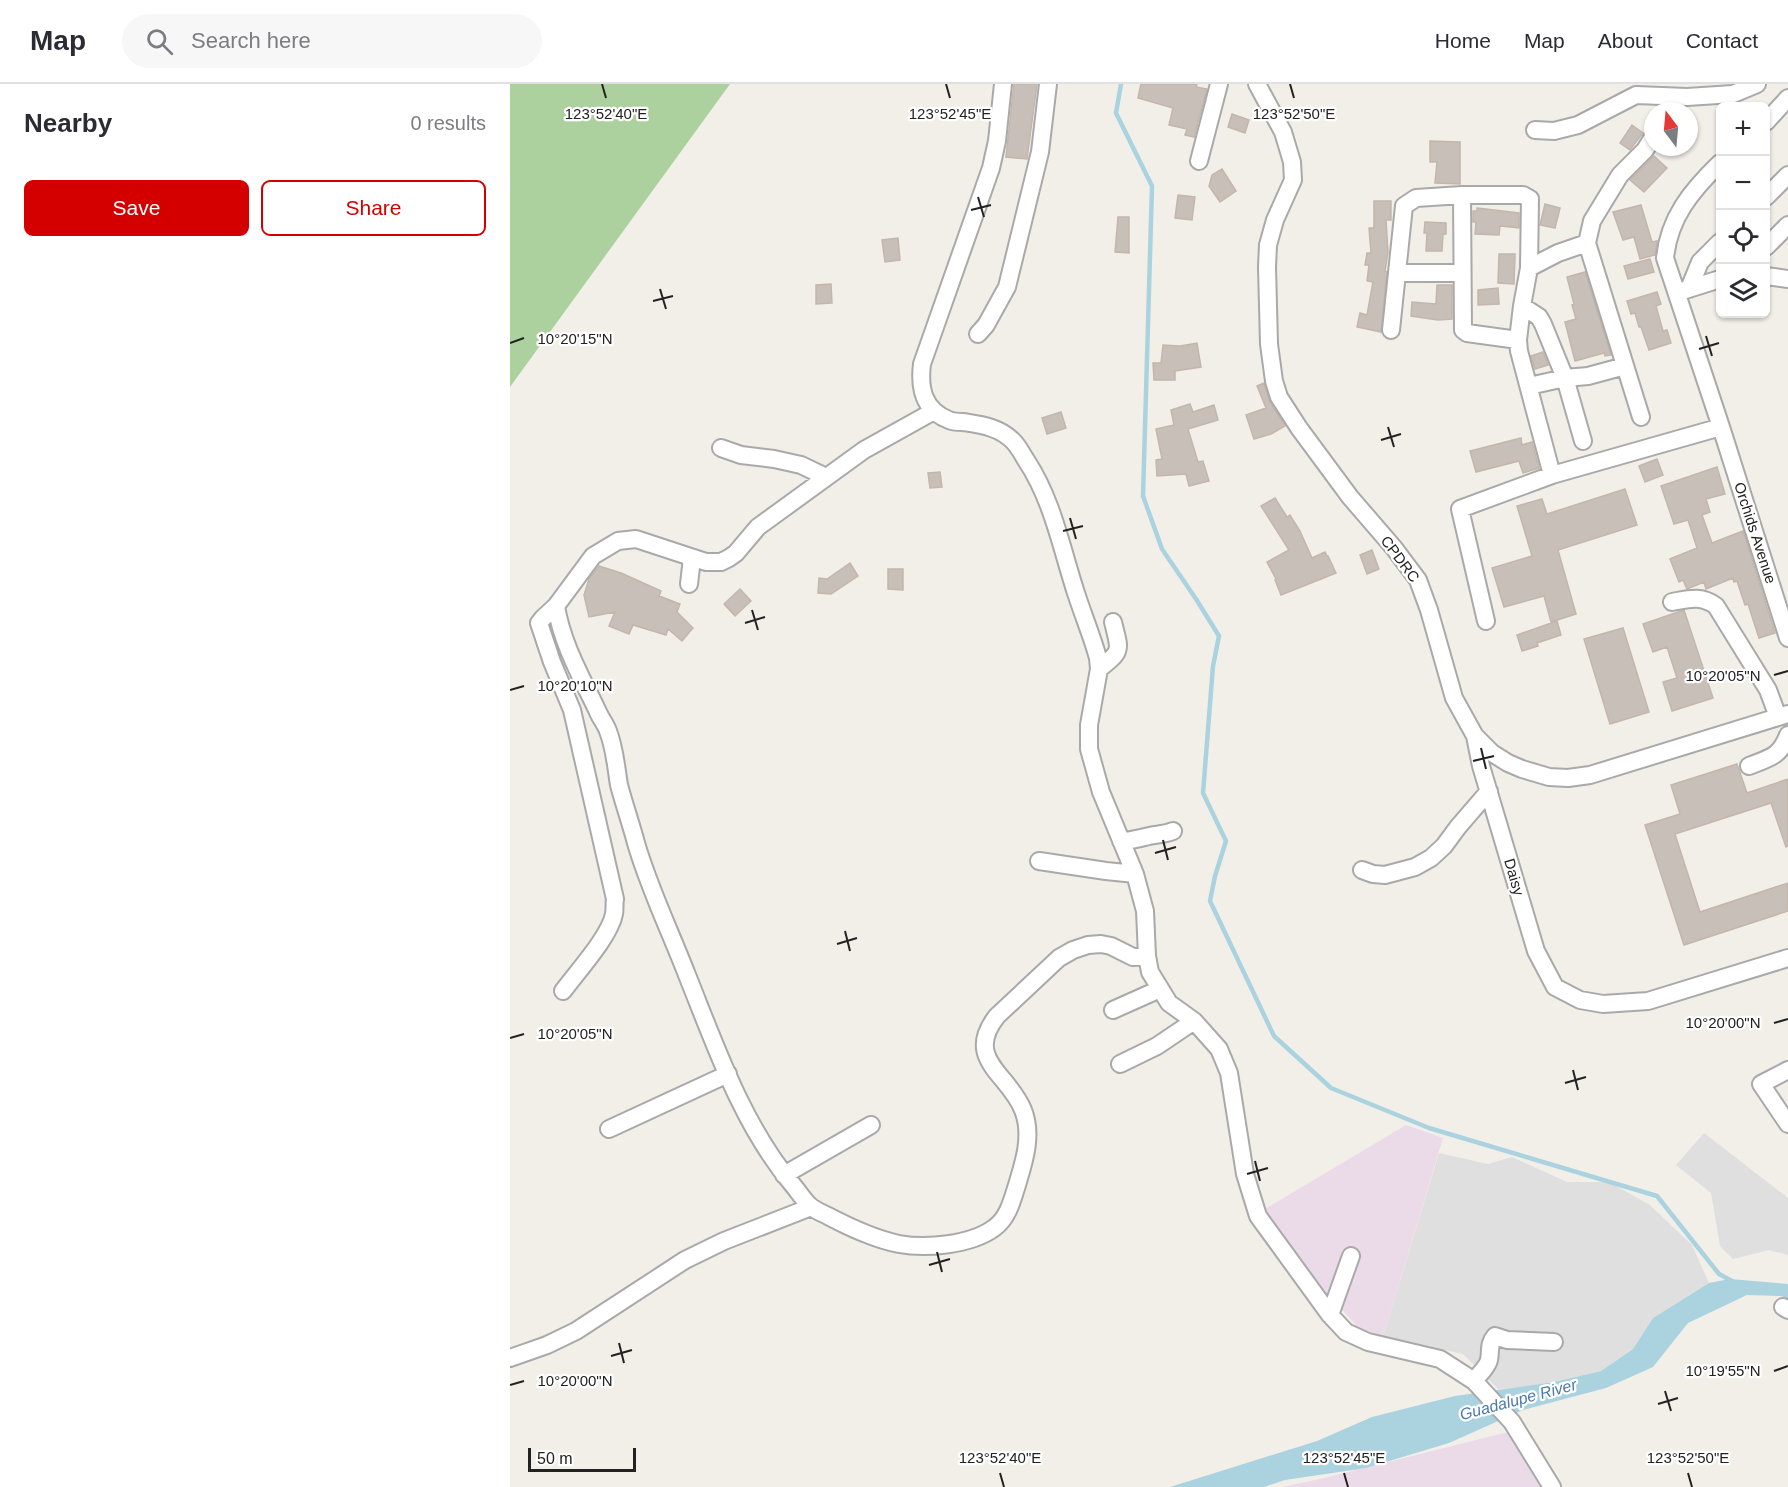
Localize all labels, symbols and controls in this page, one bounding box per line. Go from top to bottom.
search box [122,14,542,68]
text: Map [30,25,86,56]
icon: search [143,25,176,58]
text: Search here [191,28,311,53]
text: Home [1435,29,1491,52]
text: Map [1524,29,1565,52]
text: About [1598,29,1653,52]
text: Contact [1686,29,1758,52]
north arrow [1644,102,1698,156]
map controls [1716,102,1770,318]
button: + [1716,102,1770,156]
text: 123°52'40"E [565,105,647,122]
text: 123°52'45"E [909,105,991,122]
text: 123°52'50"E [1253,105,1335,122]
text: Nearby [24,108,112,138]
text: 0 results [410,112,486,134]
button: − [1716,156,1770,210]
button: Save [24,180,249,236]
button: Share [261,180,486,236]
button: locate [1716,210,1770,264]
button: layers [1716,264,1770,318]
text: 10°20'15"N [537,330,613,347]
street label: Orchids Avenue [1731,480,1780,586]
street label: CPDRC [1378,532,1423,585]
text: 10°20'05"N [1685,667,1761,684]
text: 10°20'10"N [537,677,613,694]
street label: Daisy [1501,856,1528,898]
text: 10°20'00"N [1685,1014,1761,1031]
text: 10°20'05"N [537,1025,613,1042]
text: 10°19'55"N [1685,1362,1761,1379]
text: 10°20'00"N [537,1372,613,1389]
water label: Guadalupe River [1458,1376,1579,1423]
scale bar [528,1445,636,1472]
text: 123°52'40"E [959,1449,1041,1466]
text: 123°52'45"E [1303,1449,1385,1466]
text: 123°52'50"E [1647,1449,1729,1466]
text: 50 m [537,1450,573,1467]

